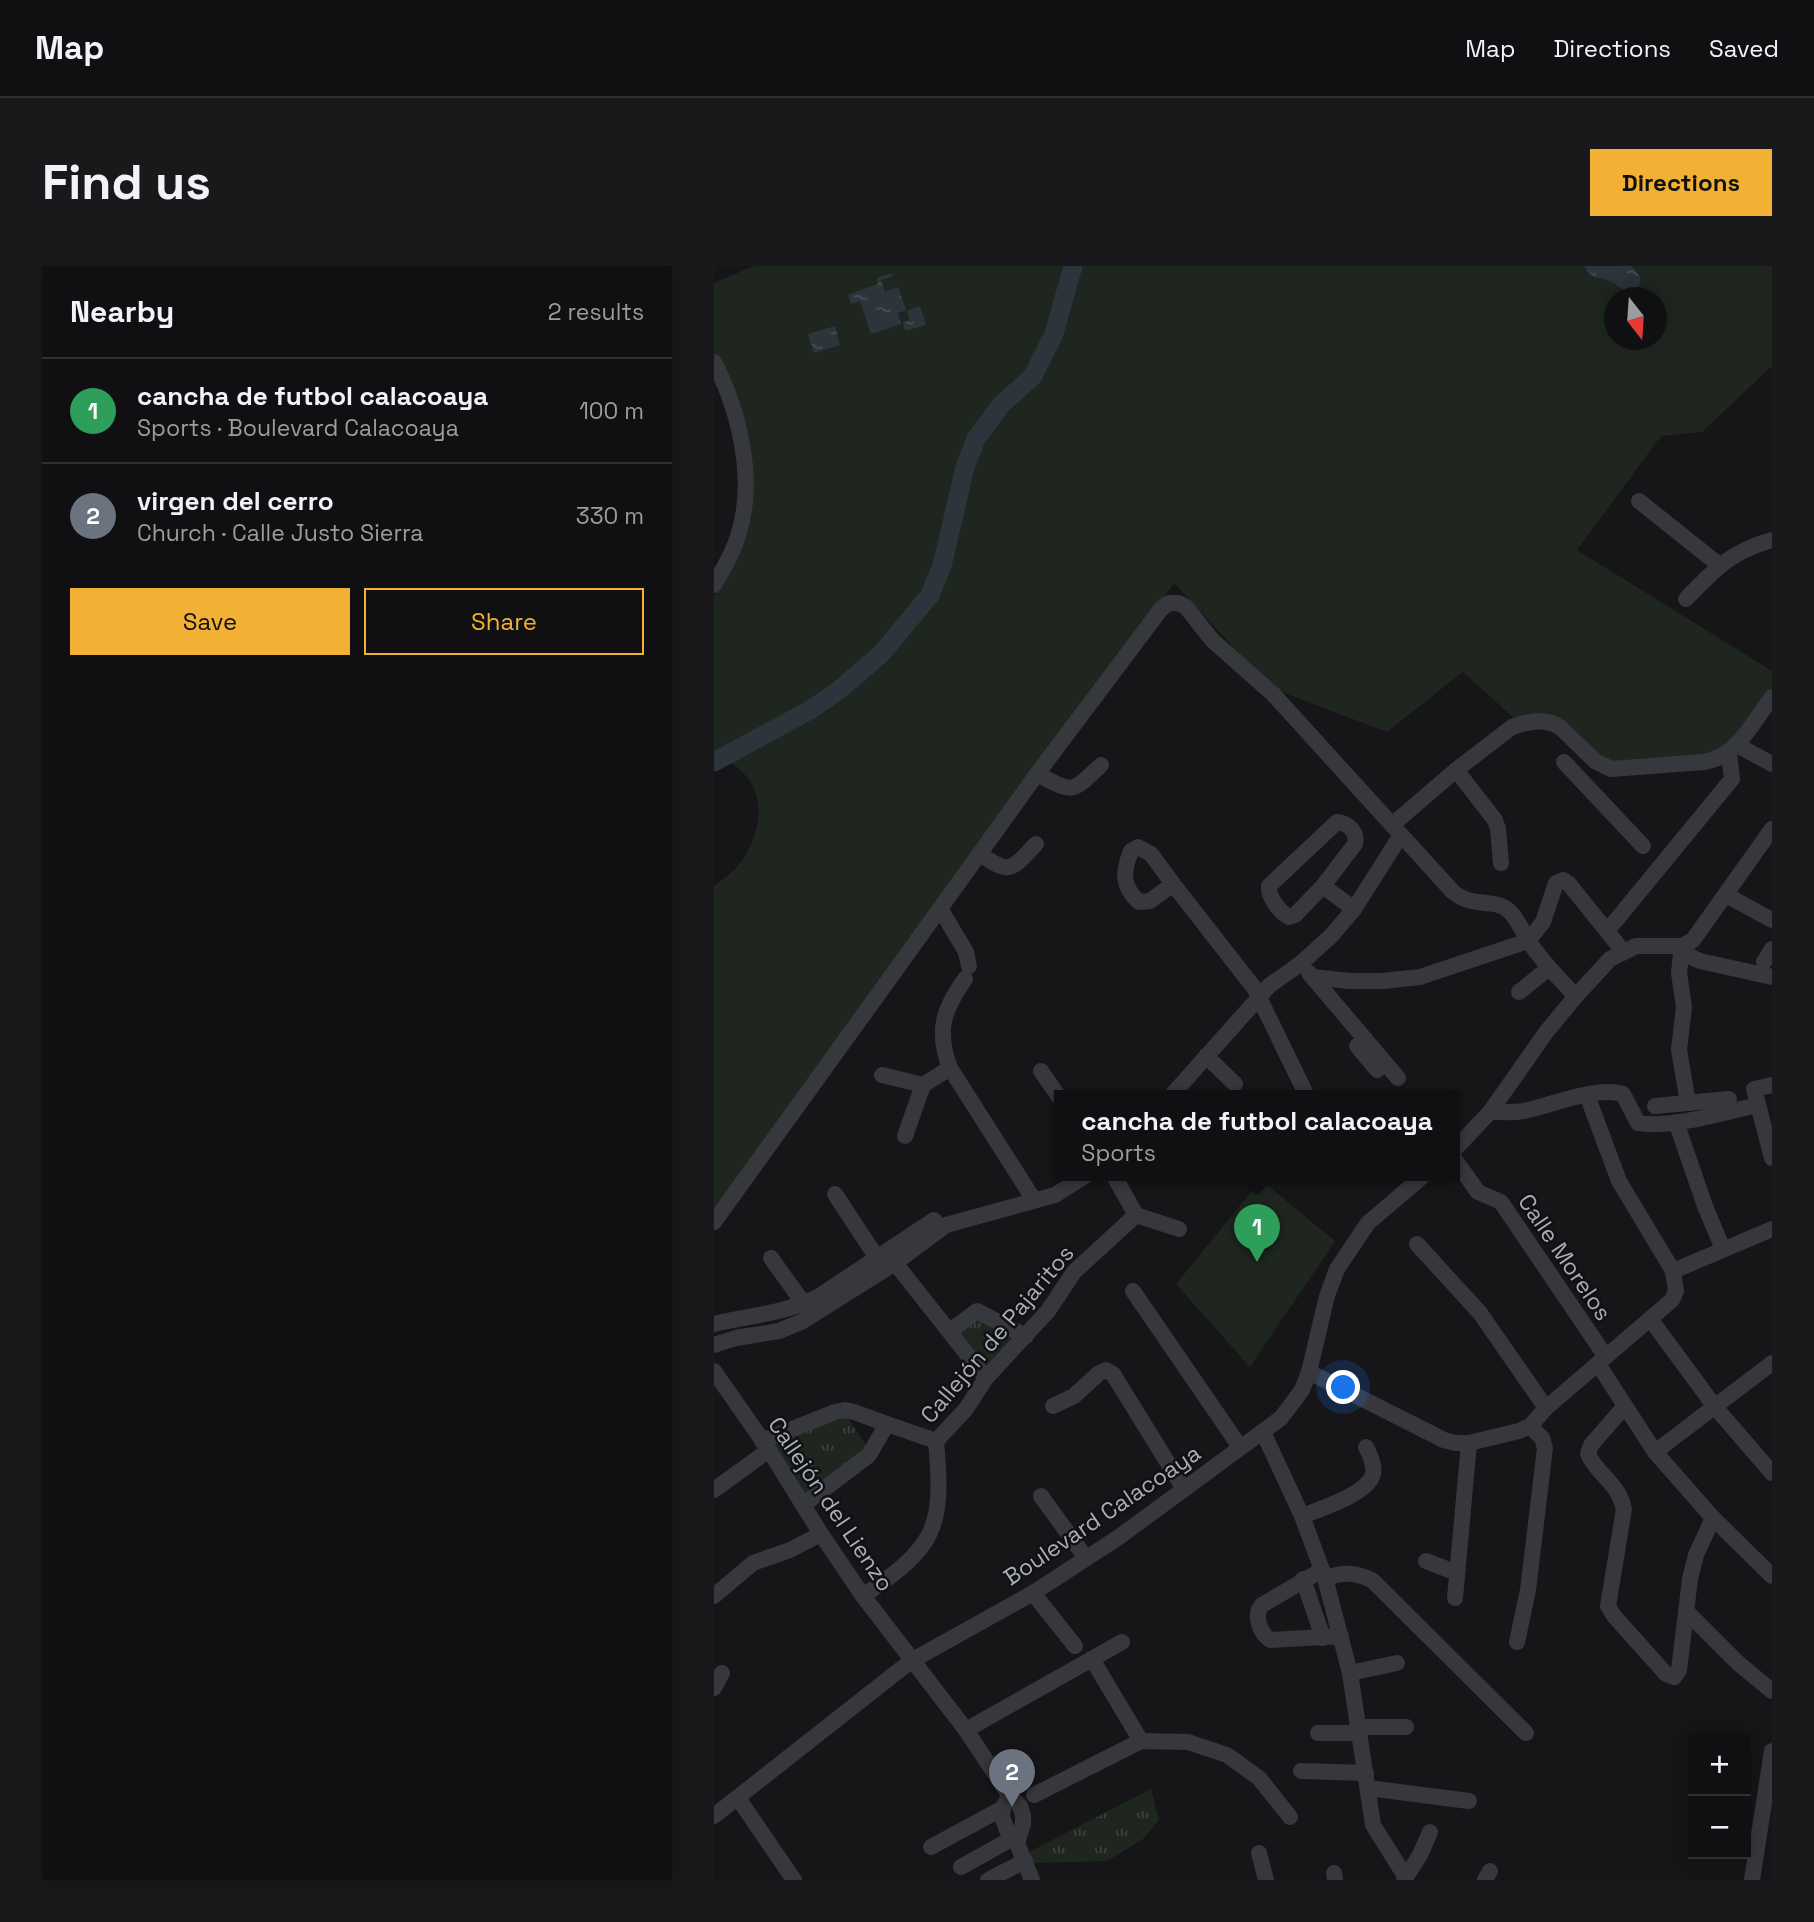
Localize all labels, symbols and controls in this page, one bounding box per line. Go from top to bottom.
text: Map [35,27,104,69]
text: Map [1465,33,1515,64]
text: Directions [1553,33,1671,64]
text: Saved [1709,33,1779,64]
button: Directions [1590,149,1772,216]
text: Find us [42,151,211,213]
north arrow [1604,287,1667,350]
text: Nearby [70,292,174,331]
text: 2 results [548,297,644,327]
text: cancha de futbol calacoaya [137,379,488,413]
text: 1 [88,396,98,426]
text: 100 m [579,396,644,426]
text: Sports · Boulevard Calacoaya [137,413,459,443]
text: virgen del cerro [137,484,334,518]
text: 2 [86,501,100,531]
text: 330 m [576,501,644,531]
text: Church · Calle Justo Sierra [137,518,424,548]
button: Save [70,588,350,655]
button: Share [364,588,644,655]
popup [1054,1090,1460,1181]
text: cancha de futbol calacoaya [1081,1104,1433,1138]
text: Sports [1081,1138,1156,1168]
street label: Calle Morelos [1512,1188,1618,1326]
pin: 1 [1234,1204,1280,1262]
street label: Callejón de Pajaritos [914,1239,1080,1429]
your location [1326,1370,1360,1404]
street label: Callejón del Lienzo [761,1411,901,1597]
street label: Boulevard Calacoaya [998,1438,1206,1592]
map controls [1688,1733,1751,1859]
button: + [1688,1733,1751,1796]
pin: 2 [989,1749,1035,1807]
button: − [1688,1796,1751,1859]

